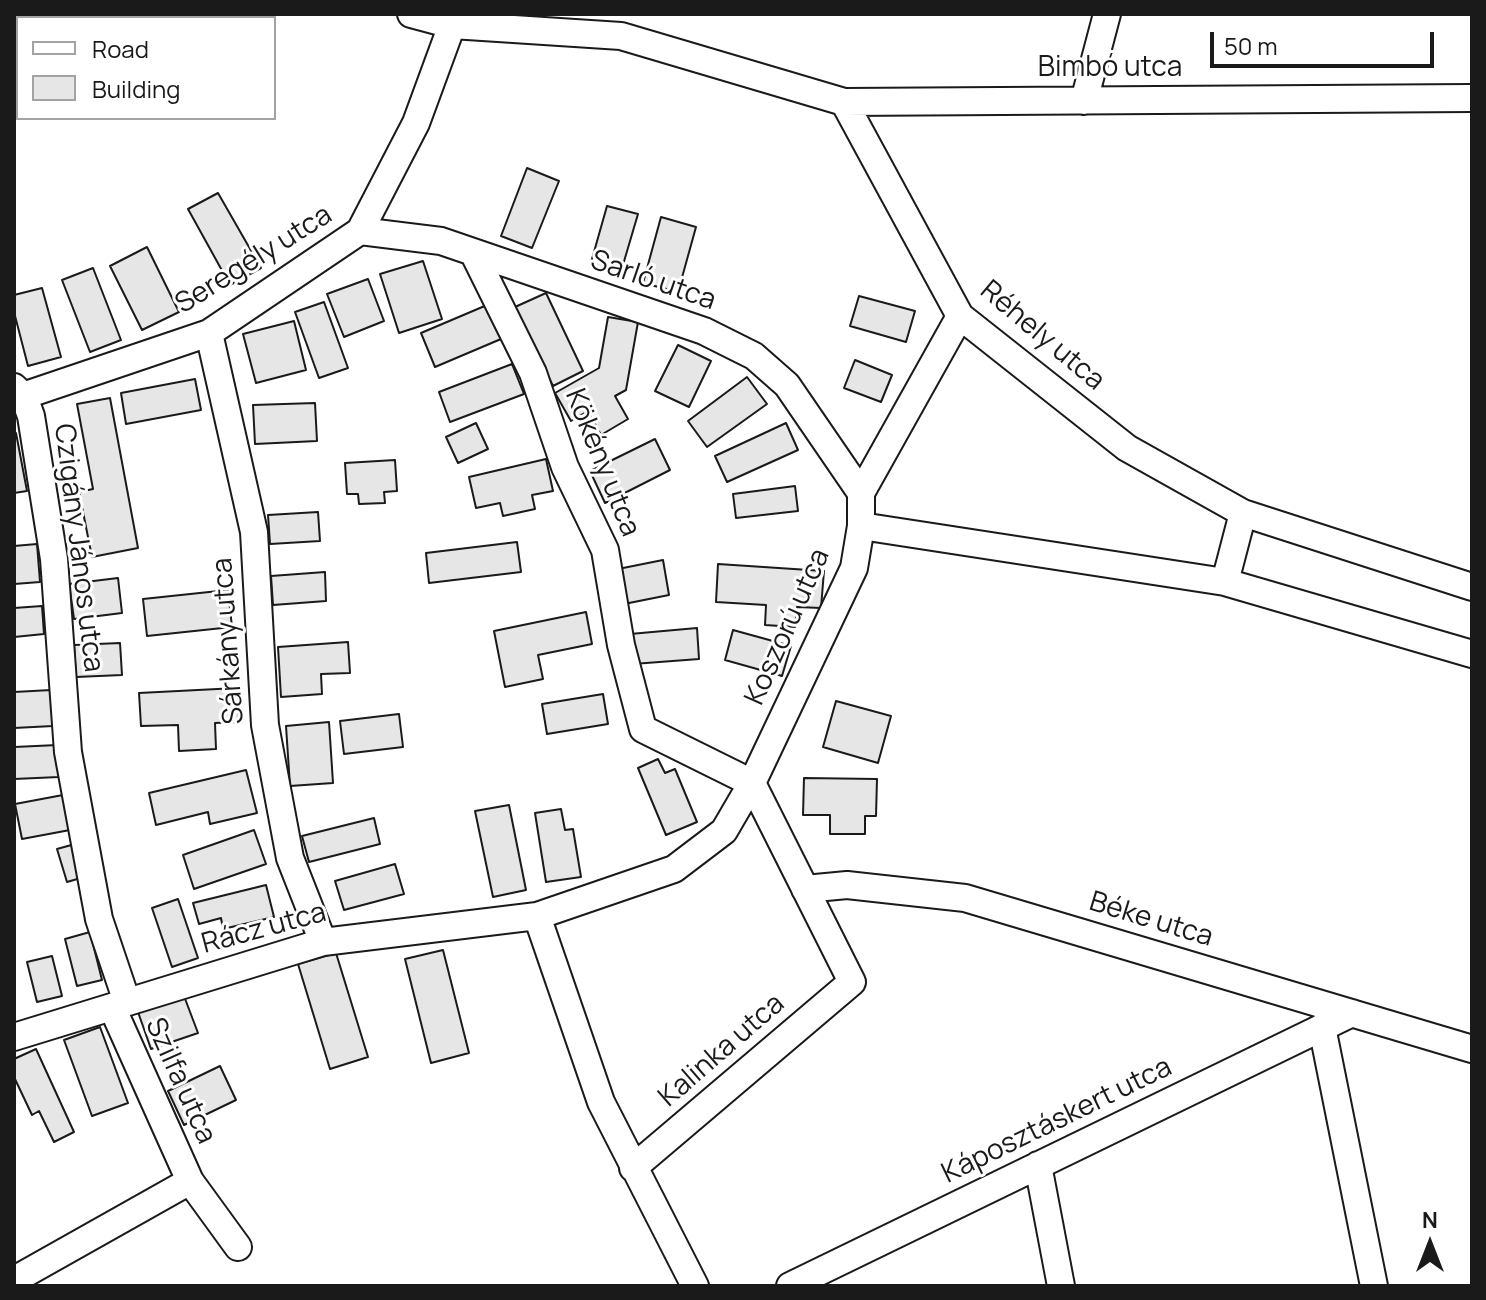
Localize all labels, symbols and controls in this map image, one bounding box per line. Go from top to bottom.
legend [16,16,276,120]
scale bar [1214,16,1438,66]
text: 50 m [1224,29,1278,62]
text: Road [92,32,149,65]
street label: Bimbó utca [1038,51,1182,85]
text: Building [92,72,180,105]
street label: Seregély utca [170,199,338,321]
street label: Sarló utca [586,244,720,318]
street label: Réhely utca [973,274,1111,398]
street label: Kökény utca [557,384,647,542]
street label: Czigány János utca [46,422,110,674]
street label: Koszorú utca [739,544,837,710]
street label: Sárkány utca [206,557,252,725]
street label: Béke utca [1085,885,1217,955]
street label: Rácz utca [198,896,330,962]
street label: Kalinka utca [652,987,792,1115]
street label: Szilfa utca [137,1013,223,1149]
street label: Káposztáskert utca [937,1051,1177,1191]
north arrow [1390,1204,1470,1284]
text: N [1422,1205,1438,1235]

